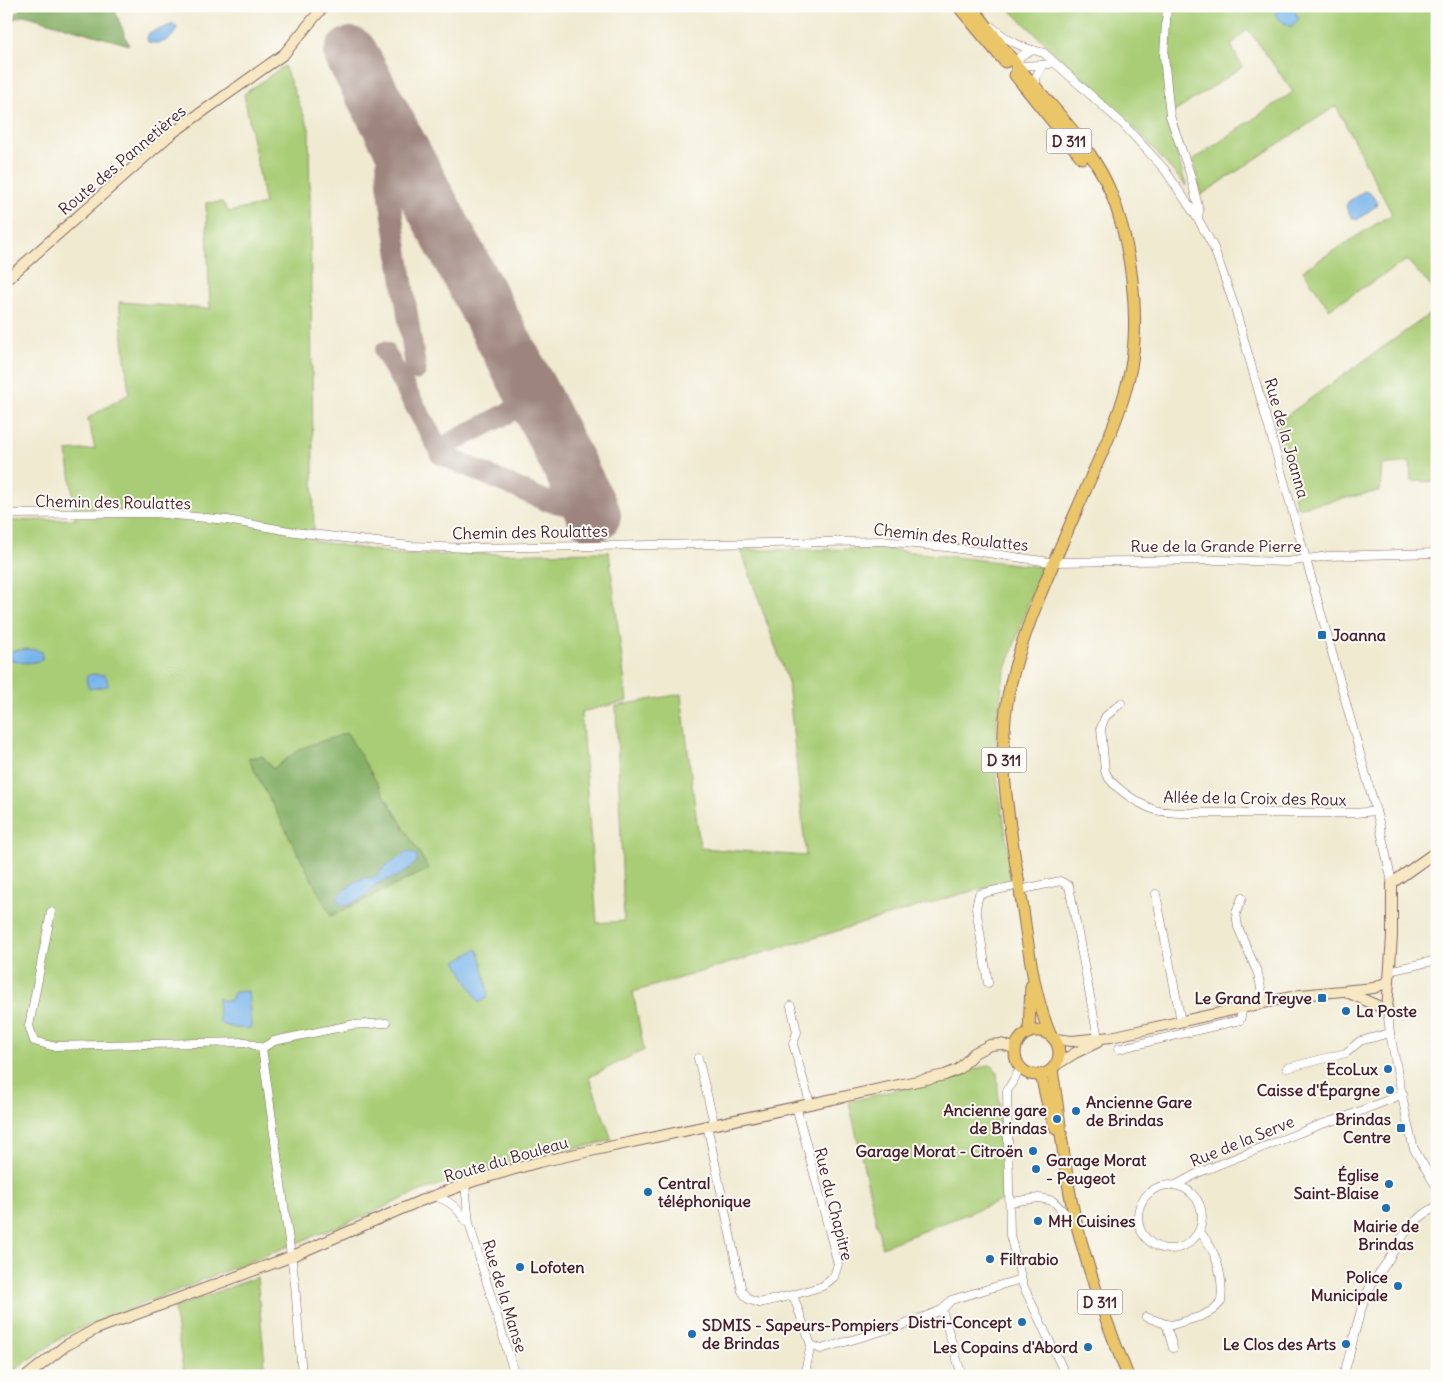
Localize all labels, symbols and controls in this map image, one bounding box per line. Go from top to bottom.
street label: Route des Pannetières [54,101,190,219]
road number: D 311 [1046,128,1092,154]
street label: Rue de la Joanna [1260,376,1314,500]
street label: Chemin des Roulattes [35,491,191,513]
street label: Chemin des Roulattes [873,519,1029,555]
street label: Chemin des Roulattes [452,521,608,543]
street label: Rue de la Grande Pierre [1130,536,1302,556]
place label: Joanna [1332,625,1386,645]
marker: Joanna [1316,629,1328,641]
road number: D 311 [982,748,1026,772]
street label: Allée de la Croix des Roux [1163,786,1347,810]
place label: Le Grand Treyve [1194,988,1312,1009]
marker: Le Grand Treyve [1316,992,1328,1004]
place label: La Poste [1356,1001,1417,1021]
marker: La Poste [1340,1005,1352,1017]
place label: EcoLux [1326,1059,1378,1079]
marker: EcoLux [1382,1063,1394,1075]
place label: Caisse d'Épargne [1257,1080,1380,1101]
marker: Caisse d'Épargne [1384,1084,1396,1096]
place label: Ancienne Gare de Brindas [1086,1092,1193,1130]
place label: Ancienne gare de Brindas [943,1100,1047,1138]
marker: Ancienne Gare de Brindas [1070,1105,1082,1117]
place label: Brindas Centre [1335,1109,1391,1147]
street label: Rue de la Serve [1187,1111,1297,1171]
marker: Ancienne gare de Brindas [1051,1113,1063,1125]
marker: Brindas Centre [1395,1122,1407,1134]
street label: Route du Bouleau [442,1132,570,1186]
place label: Garage Morat - Citroën [856,1141,1023,1162]
street label: Rue du Chapitre [810,1145,858,1263]
marker: Garage Morat - Citroën [1027,1145,1039,1157]
place label: Garage Morat - Peugeot [1046,1150,1147,1189]
marker: Garage Morat - Peugeot [1030,1163,1042,1175]
place label: Église Saint-Blaise [1294,1165,1379,1203]
place label: Central téléphonique [658,1173,751,1212]
marker: Église Saint-Blaise [1383,1178,1395,1190]
marker: Central téléphonique [642,1186,654,1198]
marker: Mairie de Brindas [1380,1202,1392,1214]
place label: MH Cuisines [1048,1211,1136,1231]
marker: MH Cuisines [1032,1215,1044,1227]
place label: Mairie de Brindas [1353,1216,1419,1254]
street label: Rue de la Manse [478,1237,532,1355]
place label: Filtrabio [1000,1249,1059,1269]
marker: Filtrabio [984,1253,996,1265]
place label: Lofoten [530,1257,584,1277]
marker: Lofoten [514,1261,526,1273]
place label: Police Municipale [1311,1267,1388,1306]
marker: Police Municipale [1392,1280,1404,1292]
road number: D 311 [1078,1290,1122,1314]
place label: Distri-Concept [908,1312,1013,1333]
place label: SDMIS - Sapeurs-Pompiers de Brindas [702,1315,899,1353]
marker: Distri-Concept [1016,1316,1028,1328]
marker: SDMIS - Sapeurs-Pompiers de Brindas [686,1328,698,1340]
place label: Le Clos des Arts [1223,1334,1336,1354]
place label: Les Copains d'Abord [933,1337,1079,1358]
marker: Le Clos des Arts [1340,1338,1352,1350]
marker: Les Copains d'Abord [1082,1341,1094,1353]

